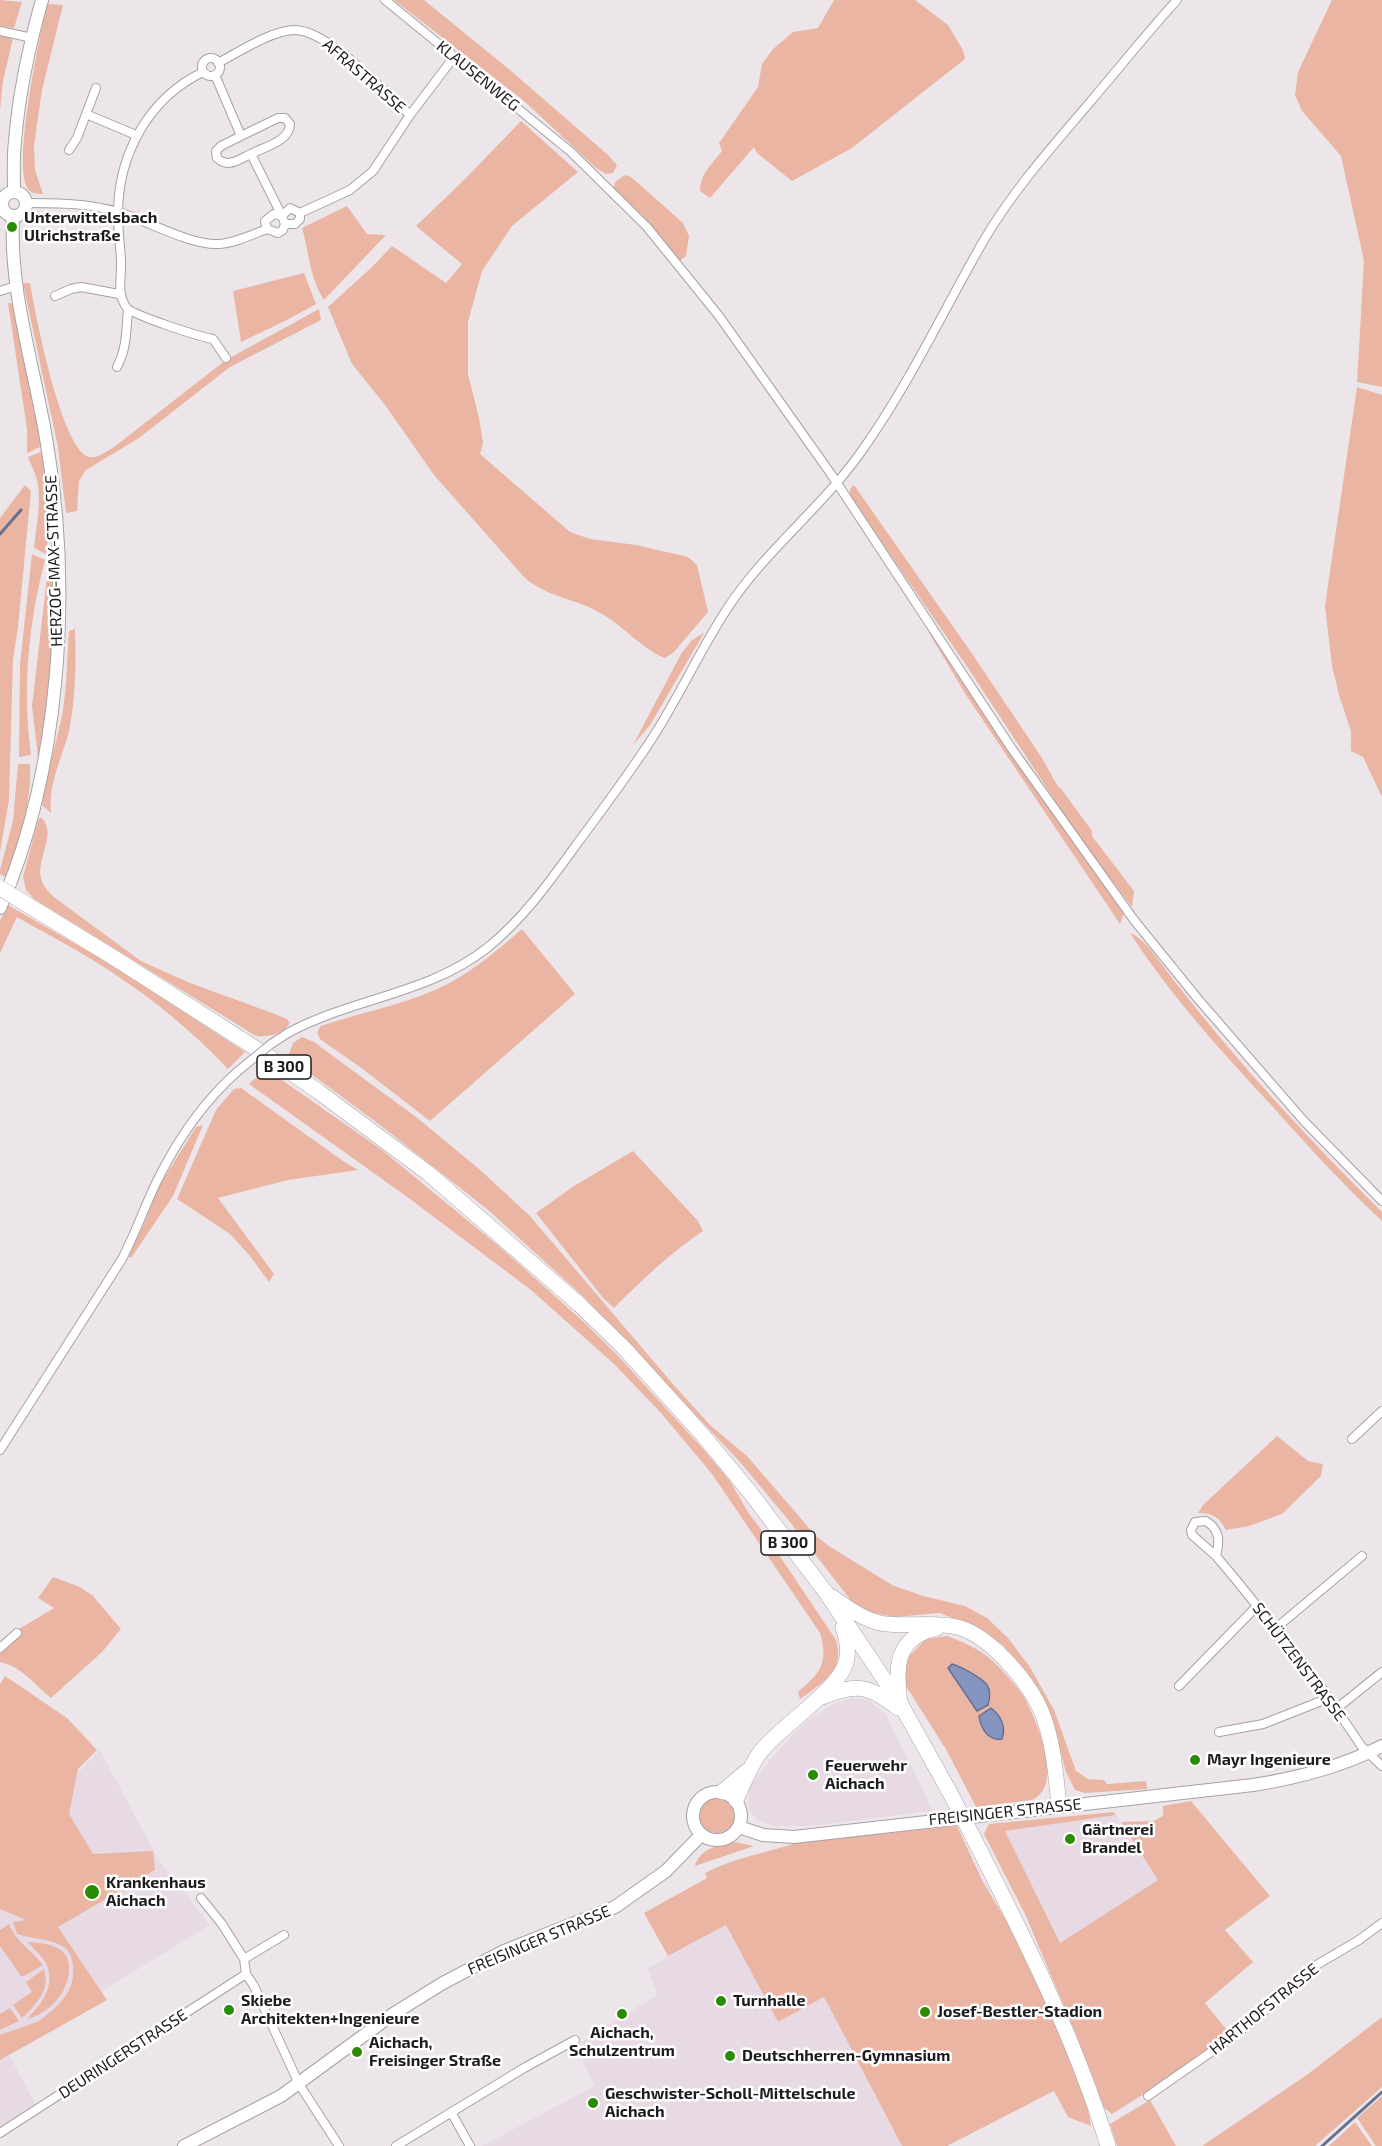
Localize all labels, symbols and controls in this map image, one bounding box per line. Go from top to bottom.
street label: AFRASTRASSE [319,35,409,117]
street label: KLAUSENWEG [433,37,523,115]
place label: Unterwittelsbach Ulrichstraße [24,208,157,246]
marker: Unterwittelsbach Ulrichstraße [5,220,19,234]
street label: HERZOG-MAX-STRASSE [41,475,67,647]
road number: B 300 [257,1055,311,1079]
road number: B 300 [761,1531,815,1555]
street label: SCHÜTZENSTRASSE [1248,1599,1350,1725]
place label: Mayr Ingenieure [1207,1750,1331,1770]
marker: Mayr Ingenieure [1188,1753,1202,1767]
place label: Feuerwehr Aichach [825,1756,907,1794]
marker: Feuerwehr Aichach [806,1768,820,1782]
street label: FREISINGER STRASSE [928,1794,1082,1830]
place label: Gärtnerei Brandel [1082,1820,1154,1858]
marker: Gärtnerei Brandel [1063,1832,1077,1846]
place label: Krankenhaus Aichach [106,1873,206,1911]
marker: Krankenhaus Aichach [83,1883,101,1901]
street label: FREISINGER STRASSE [465,1901,613,1979]
street label: HARTHOFSTRASSE [1206,1959,1322,2059]
place label: Skiebe Architekten+Ingenieure [241,1991,419,2029]
place label: Turnhalle [733,1991,806,2011]
marker: Turnhalle [714,1994,728,2008]
place label: Josef-Bestler-Stadion [937,2002,1102,2022]
marker: Skiebe Architekten+Ingenieure [222,2003,236,2017]
street label: DEURINGERSTRASSE [55,2005,191,2103]
marker: Josef-Bestler-Stadion [918,2005,932,2019]
marker: Aichach, Schulzentrum [615,2007,629,2021]
place label: Aichach, Schulzentrum [569,2023,675,2061]
place label: Aichach, Freisinger Straße [369,2033,501,2071]
marker: Aichach, Freisinger Straße [350,2045,364,2059]
place label: Deutschherren-Gymnasium [742,2046,950,2066]
marker: Deutschherren-Gymnasium [723,2049,737,2063]
place label: Geschwister-Scholl-Mittelschule Aichach [605,2084,856,2122]
marker: Geschwister-Scholl-Mittelschule Aichach [586,2096,600,2110]

